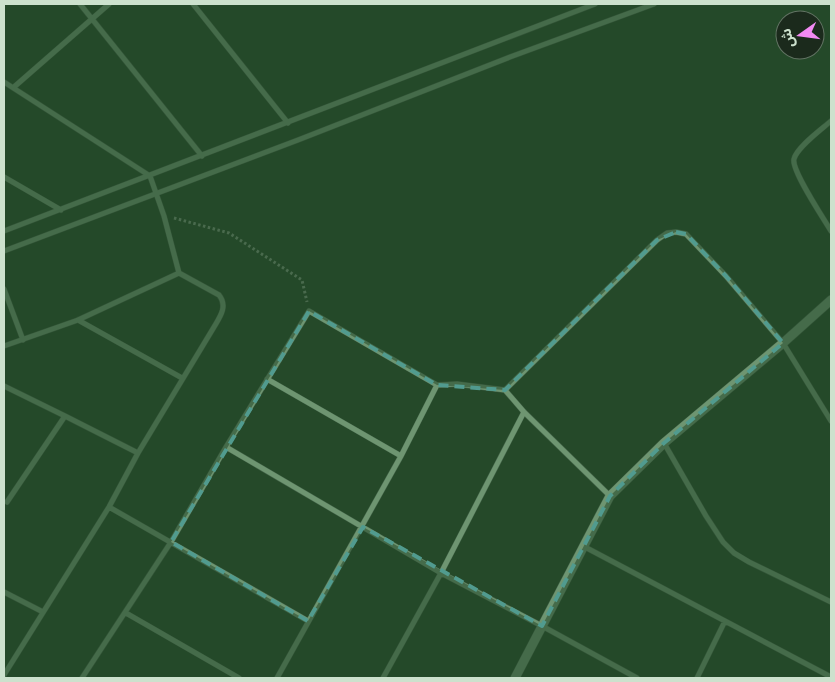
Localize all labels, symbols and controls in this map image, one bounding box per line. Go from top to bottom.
north arrow [775,10,825,60]
text: ش [777,27,798,49]

